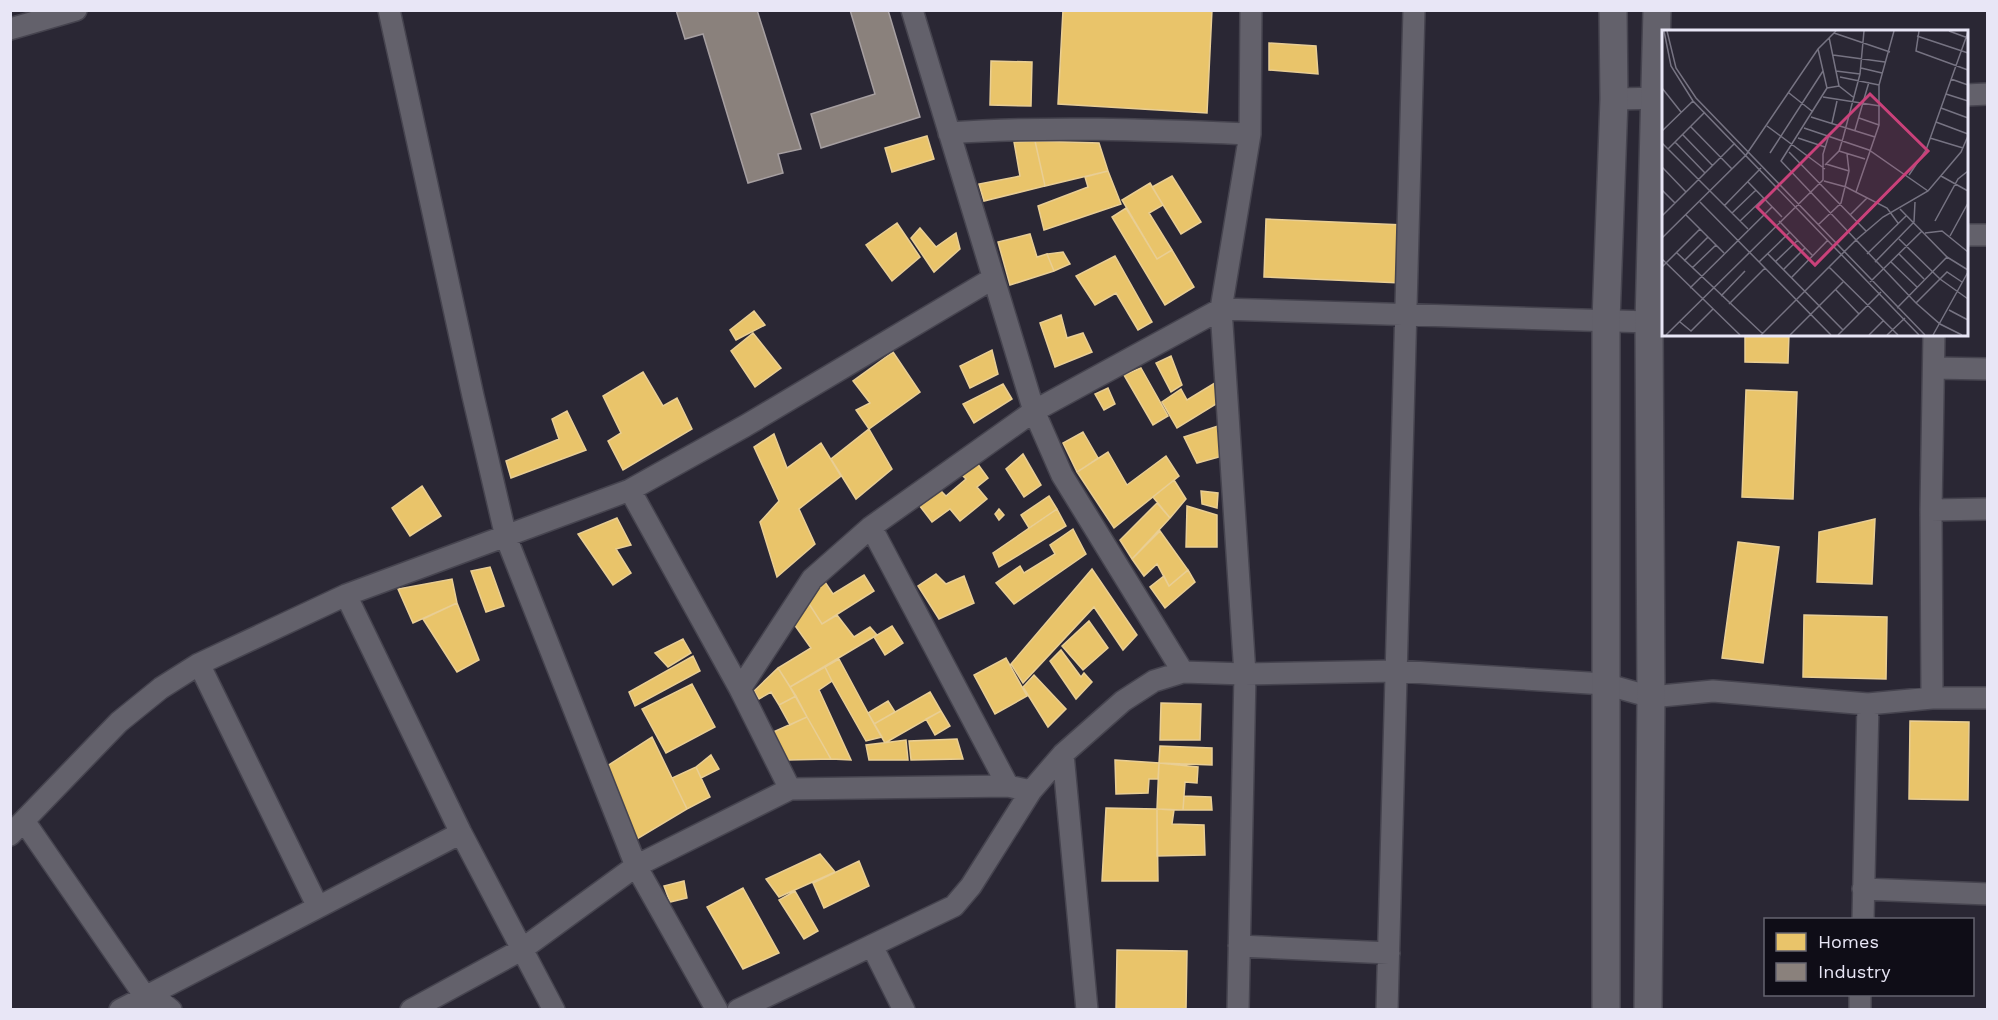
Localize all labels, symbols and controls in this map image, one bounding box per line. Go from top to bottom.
inset map [1662,30,1968,336]
legend [1764,918,1974,996]
text: Homes [1818,931,1879,952]
text: Industry [1818,961,1891,982]

